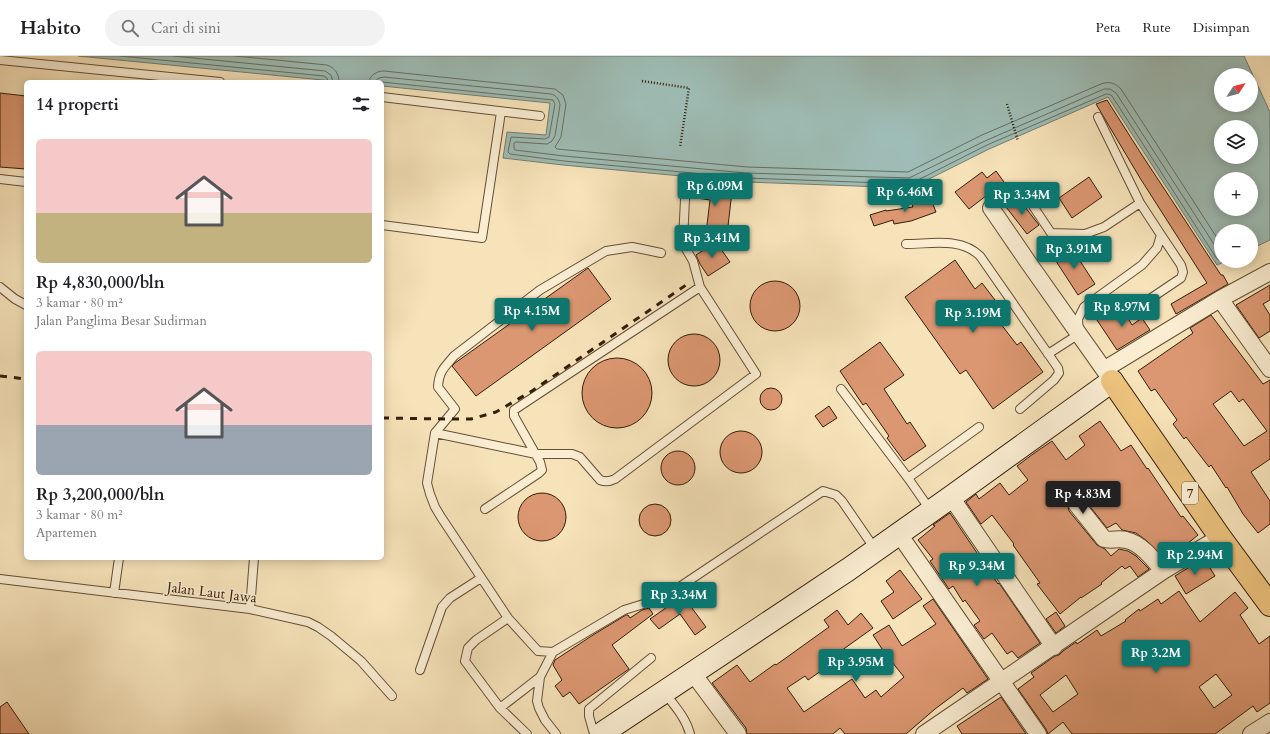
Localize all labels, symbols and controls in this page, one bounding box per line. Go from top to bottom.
search box [105,10,385,46]
text: Habito [20,15,81,41]
icon: search [119,17,141,39]
text: Cari di sini [151,18,221,38]
text: Peta [1095,18,1121,37]
text: Rute [1143,18,1171,37]
text: Disimpan [1193,18,1250,37]
north arrow [1214,68,1258,112]
map controls [1214,68,1258,268]
text: 14 properti [36,93,119,116]
icon: filters [350,93,372,115]
button: layers [1214,120,1258,164]
icon: home [168,165,240,237]
button: + [1214,172,1258,216]
pin: Rp 6.09M [674,173,756,207]
text: Rp 6.09M [687,177,743,195]
pin: Rp 6.46M [864,179,946,213]
pin: Rp 3.34M [981,182,1063,216]
text: Rp 6.46M [877,183,933,201]
text: Rp 3.34M [994,186,1050,204]
button: − [1214,224,1258,268]
pin: Rp 3.41M [671,225,753,259]
text: Rp 3.41M [684,229,740,247]
pin: Rp 3.91M [1033,236,1115,270]
text: Rp 3.91M [1046,240,1102,258]
text: Rp 4,830,000/bln [36,271,165,294]
text: 3 kamar · 80 m² [36,294,123,312]
pin: Rp 8.97M [1081,294,1163,328]
pin: Rp 4.15M [491,298,573,332]
text: Rp 8.97M [1094,298,1150,316]
pin: Rp 3.19M [932,300,1014,334]
text: Rp 4.15M [504,302,560,320]
text: Rp 3.19M [945,304,1001,322]
text: Jalan Panglima Besar Sudirman [36,312,207,330]
icon: home [168,377,240,449]
pin: Rp 4.83M [1042,481,1124,515]
road number: 7 [1182,482,1198,504]
text: Rp 3,200,000/bln [36,483,165,506]
text: Rp 4.83M [1055,485,1111,503]
text: 3 kamar · 80 m² [36,506,123,524]
text: Apartemen [36,524,97,542]
pin: Rp 2.94M [1154,542,1236,576]
text: Rp 2.94M [1167,546,1223,564]
pin: Rp 9.34M [936,553,1018,587]
text: Rp 9.34M [949,557,1005,575]
street label: Jalan Laut Jawa [164,577,258,607]
pin: Rp 3.34M [638,582,720,616]
text: Rp 3.34M [651,586,707,604]
pin: Rp 3.2M [1119,640,1193,674]
text: Rp 3.2M [1131,644,1181,662]
pin: Rp 3.95M [815,649,897,683]
text: Rp 3.95M [828,653,884,671]

